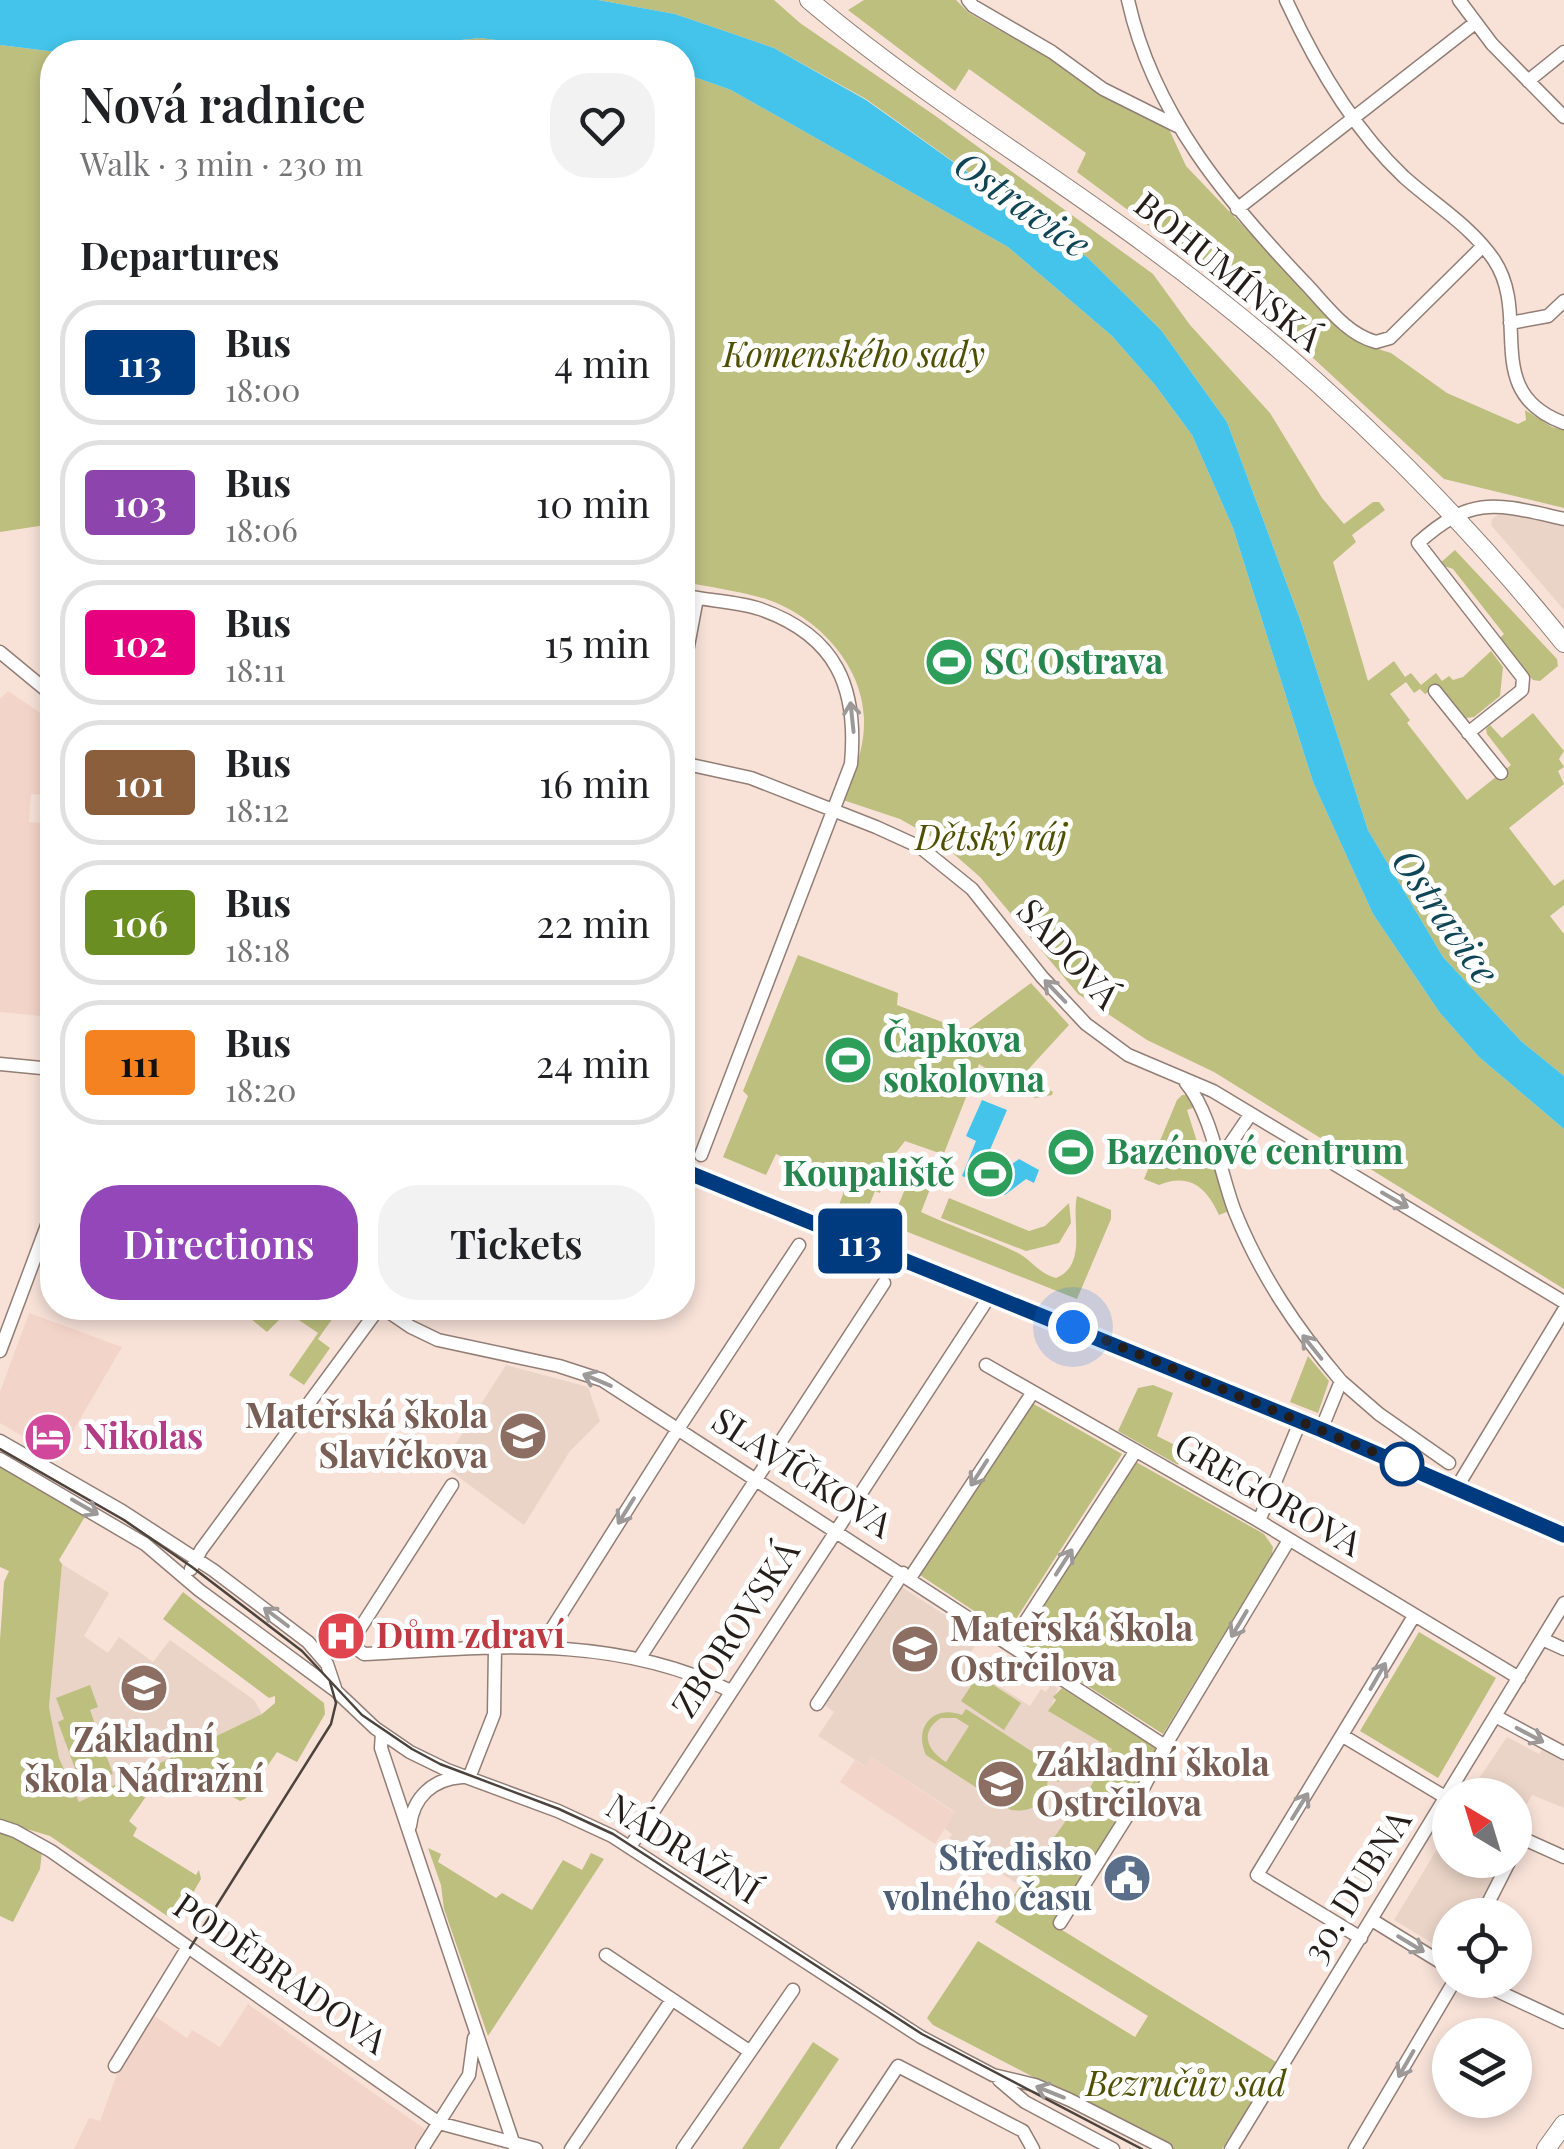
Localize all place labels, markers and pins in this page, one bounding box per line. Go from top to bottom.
sports icon: SC Ostrava [923,636,975,688]
place label: SC Ostrava [984,636,1163,683]
place label: Čapkova sokolovna [883,1014,1045,1101]
sports icon: Čapkova sokolovna [822,1034,874,1086]
sports icon: Bazénové centrum [1045,1126,1097,1178]
place label: Bazénové centrum [1106,1126,1404,1173]
place label: Koupaliště [783,1148,955,1195]
sports icon: Koupaliště [964,1148,1016,1200]
place label: Mateřská škola Slavíčkova [245,1390,488,1477]
school or university icon: Mateřská škola Slavíčkova [497,1410,549,1462]
hotel icon: Nikolas [22,1411,74,1463]
place label: Nikolas [83,1411,203,1458]
unlabelled marker [1381,1443,1423,1485]
place label: Mateřská škola Ostrčilova [950,1603,1193,1690]
hospital icon: Dům zdraví [315,1610,367,1662]
place label: Dům zdraví [376,1610,565,1657]
school or university icon: Mateřská škola Ostrčilova [889,1623,941,1675]
school or university icon: Základní škola Nádražní [118,1662,170,1714]
place label: Základní škola Nádražní [24,1714,264,1801]
place label: Základní škola Ostrčilova [1036,1738,1270,1825]
school or university icon: Základní škola Ostrčilova [975,1758,1027,1810]
place label: Středisko volného času [882,1832,1092,1919]
public building icon: Středisko volného času [1101,1852,1153,1904]

